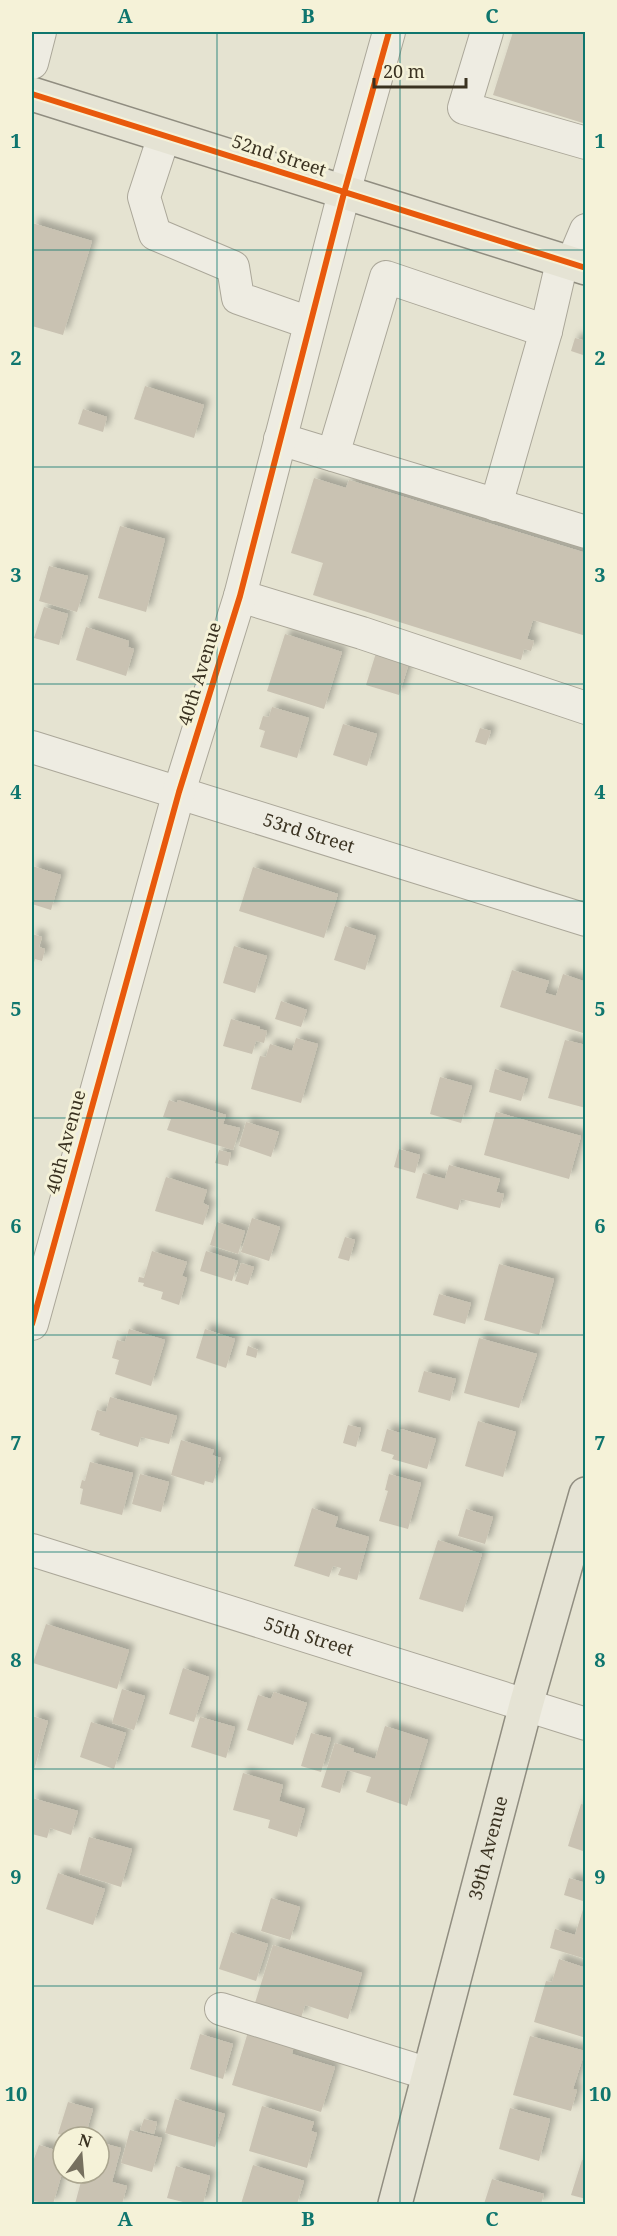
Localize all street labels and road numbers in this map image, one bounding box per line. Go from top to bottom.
street label: 52nd Street [229,129,329,182]
street label: 40th Avenue [172,619,226,728]
street label: 53rd Street [260,807,358,858]
street label: 40th Avenue [40,1087,90,1196]
street label: 55th Street [261,1611,357,1661]
street label: 39th Avenue [462,1793,513,1903]

